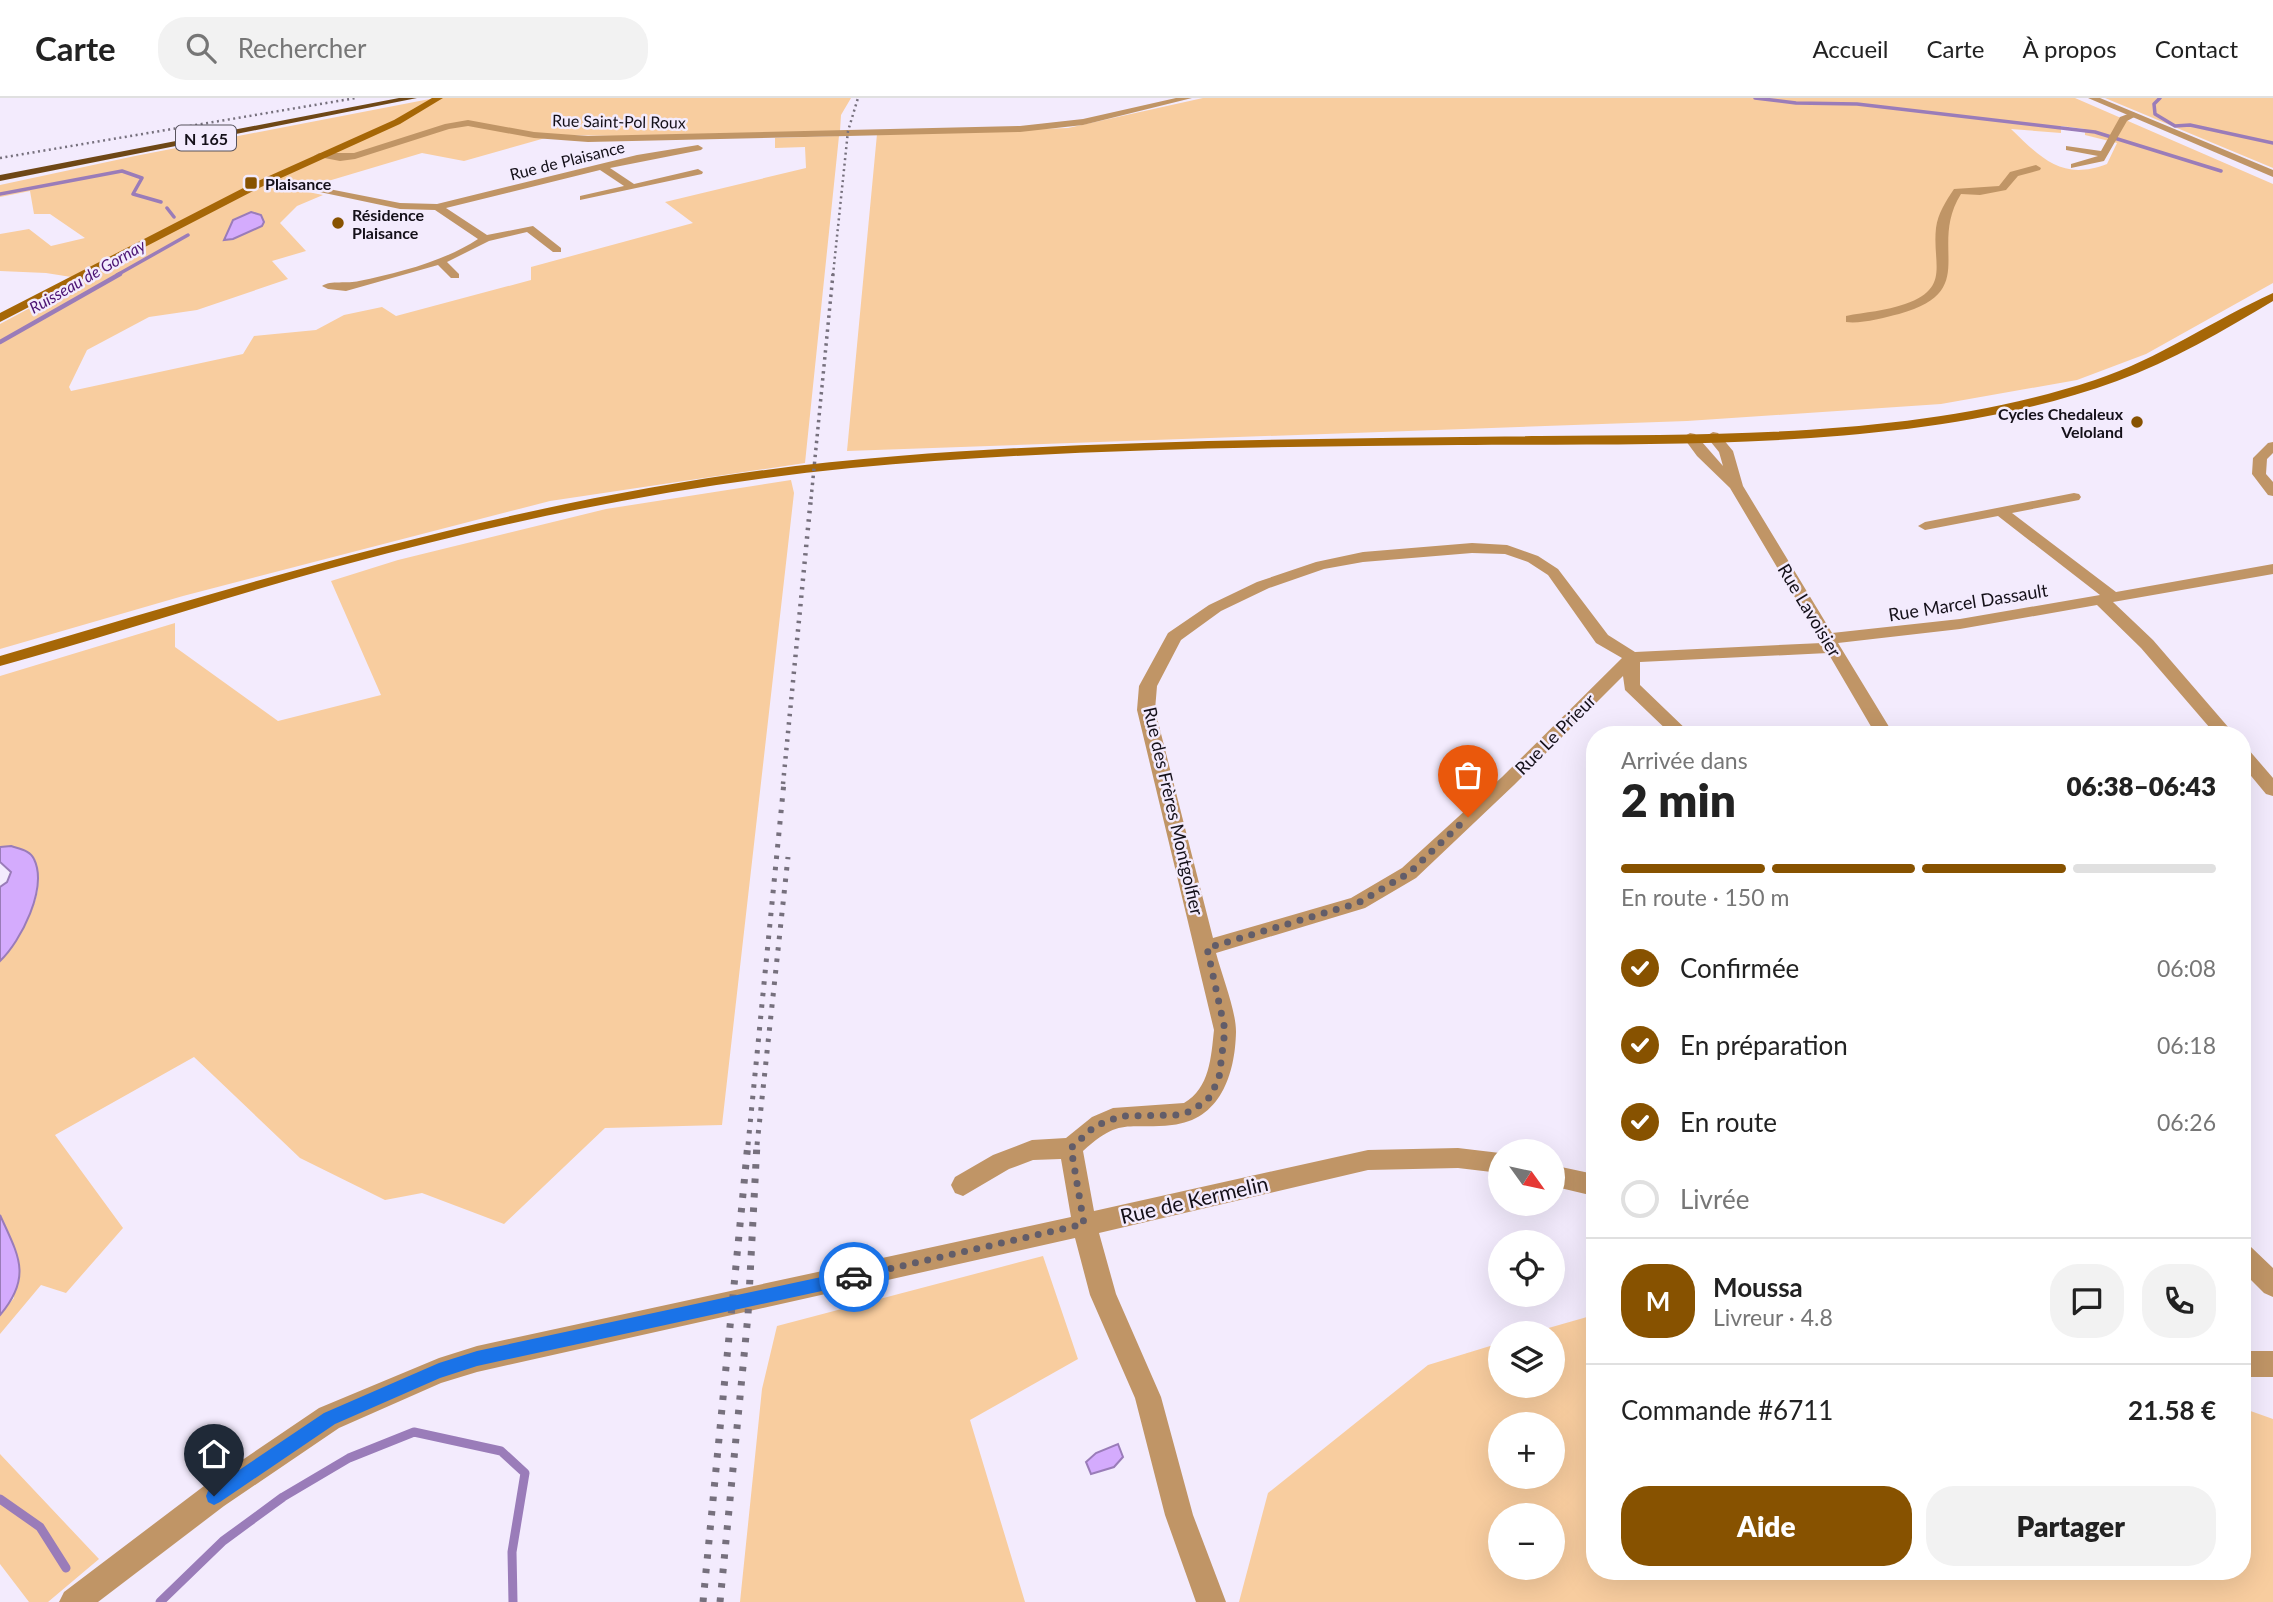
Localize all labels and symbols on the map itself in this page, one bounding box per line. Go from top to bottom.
street label: Rue Saint-Pol Roux [552,110,686,132]
road number: N 165 [176,126,236,150]
street label: Rue de Plaisance [508,137,626,183]
place label: Plaisance [265,174,332,193]
marker: Plaisance [243,175,259,191]
place label: Résidence Plaisance [352,205,425,242]
marker: Résidence Plaisance [330,215,346,231]
water label: Ruisseau de Gornay [26,235,149,317]
place label: Cycles Chedaleux Veloland [1998,404,2124,441]
marker: Cycles Chedaleux Veloland [2129,414,2145,430]
street label: Rue Lavoisier [1774,559,1847,661]
street label: Rue Marcel Dassault [1887,578,2050,625]
street label: Rue Le Prieur [1510,689,1600,779]
street label: Rue des Frères Montgolfier [1139,705,1209,918]
pin [1438,745,1498,817]
north arrow [1488,1139,1564,1216]
street label: Rue de Kermelin [1118,1170,1270,1228]
courier [819,1242,889,1312]
pin [184,1424,244,1496]

